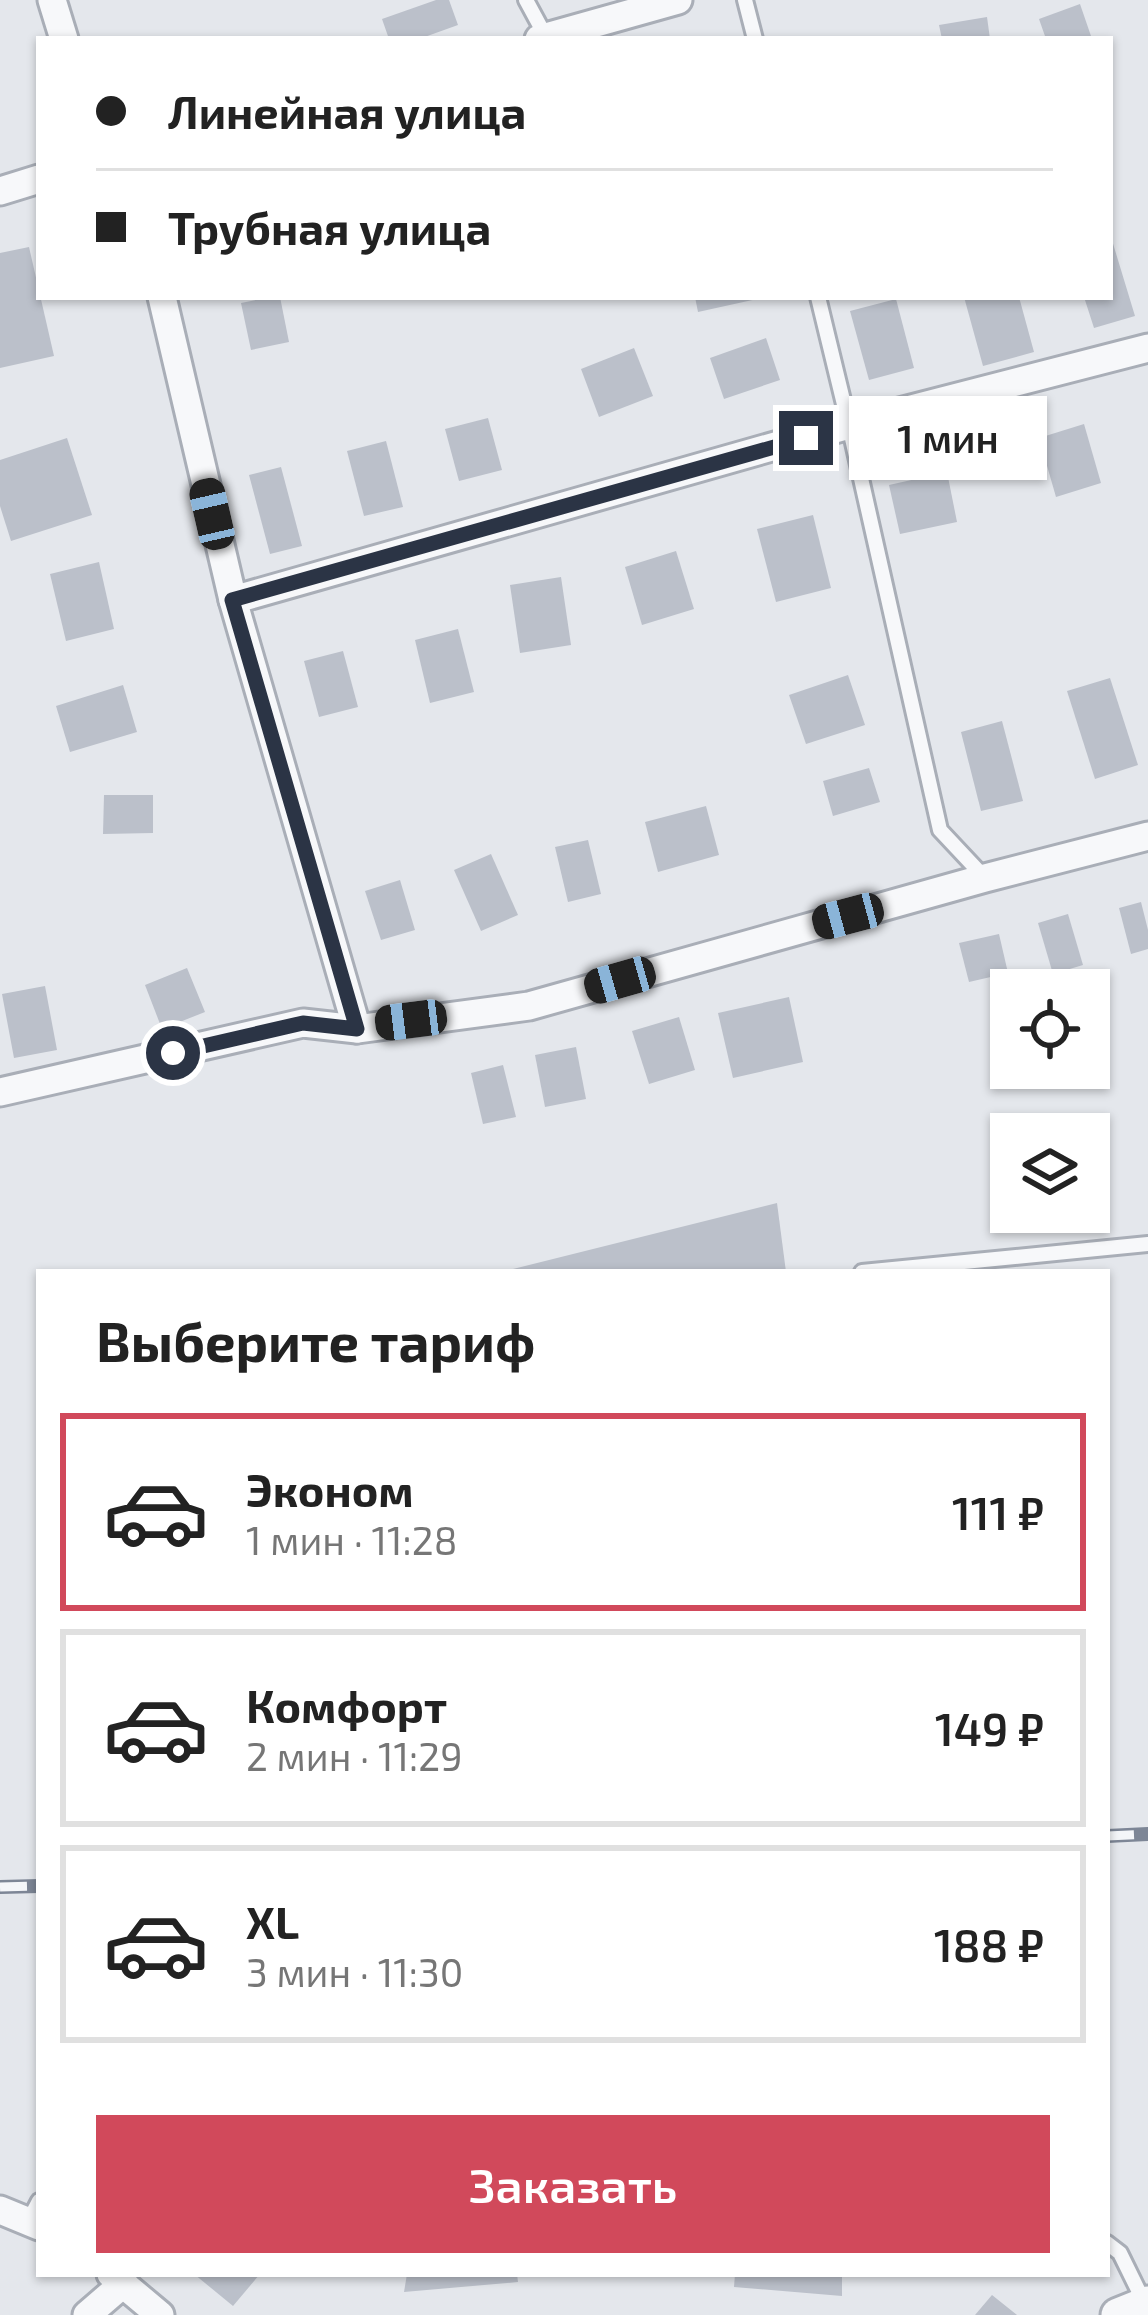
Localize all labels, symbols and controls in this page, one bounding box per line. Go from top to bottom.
text: Линейная улица [168,84,526,138]
text: Трубная улица [168,200,491,254]
callout: 1 мин [848,396,1046,480]
route end [779,411,833,465]
text: 1 мин [897,414,999,461]
car [186,475,238,553]
car [809,889,887,943]
car [580,953,660,1007]
map controls [990,969,1110,1233]
button: locate [990,969,1110,1089]
car [373,998,449,1042]
route start [146,1026,200,1080]
button: layers [990,1113,1110,1233]
text: Выберите тариф [96,1308,535,1373]
icon: car [102,1458,210,1566]
text: Эконом [246,1462,414,1516]
text: 111 ₽ [952,1485,1044,1539]
text: 1 мин · 11:28 [246,1516,457,1563]
icon: car [102,1674,210,1782]
text: Комфорт [246,1678,447,1732]
text: 149 ₽ [935,1701,1044,1755]
text: 2 мин · 11:29 [246,1732,462,1779]
icon: car [102,1890,210,1998]
text: XL [246,1894,299,1948]
text: 188 ₽ [934,1917,1044,1971]
text: 3 мин · 11:30 [246,1948,463,1995]
button: Заказать [96,2115,1050,2253]

